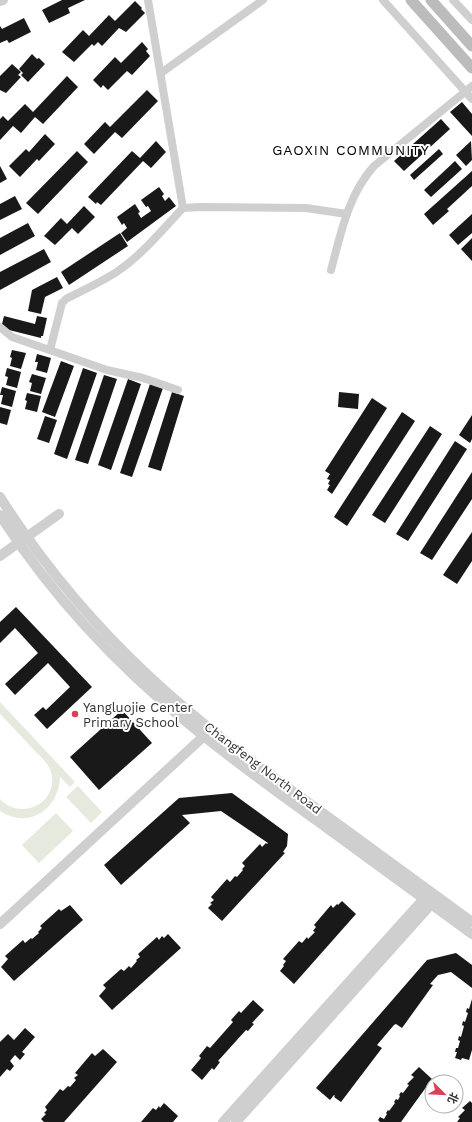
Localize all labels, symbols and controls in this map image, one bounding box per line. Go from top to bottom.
district label: GAOXIN COMMUNITY [272,142,430,158]
place label: Yangluojie Center Primary School [83,700,193,730]
marker: Yangluojie Center Primary School [70,709,80,719]
street label: Changfeng North Road [201,719,325,817]
north arrow [424,1074,464,1114]
text: 北 [445,1090,461,1106]

